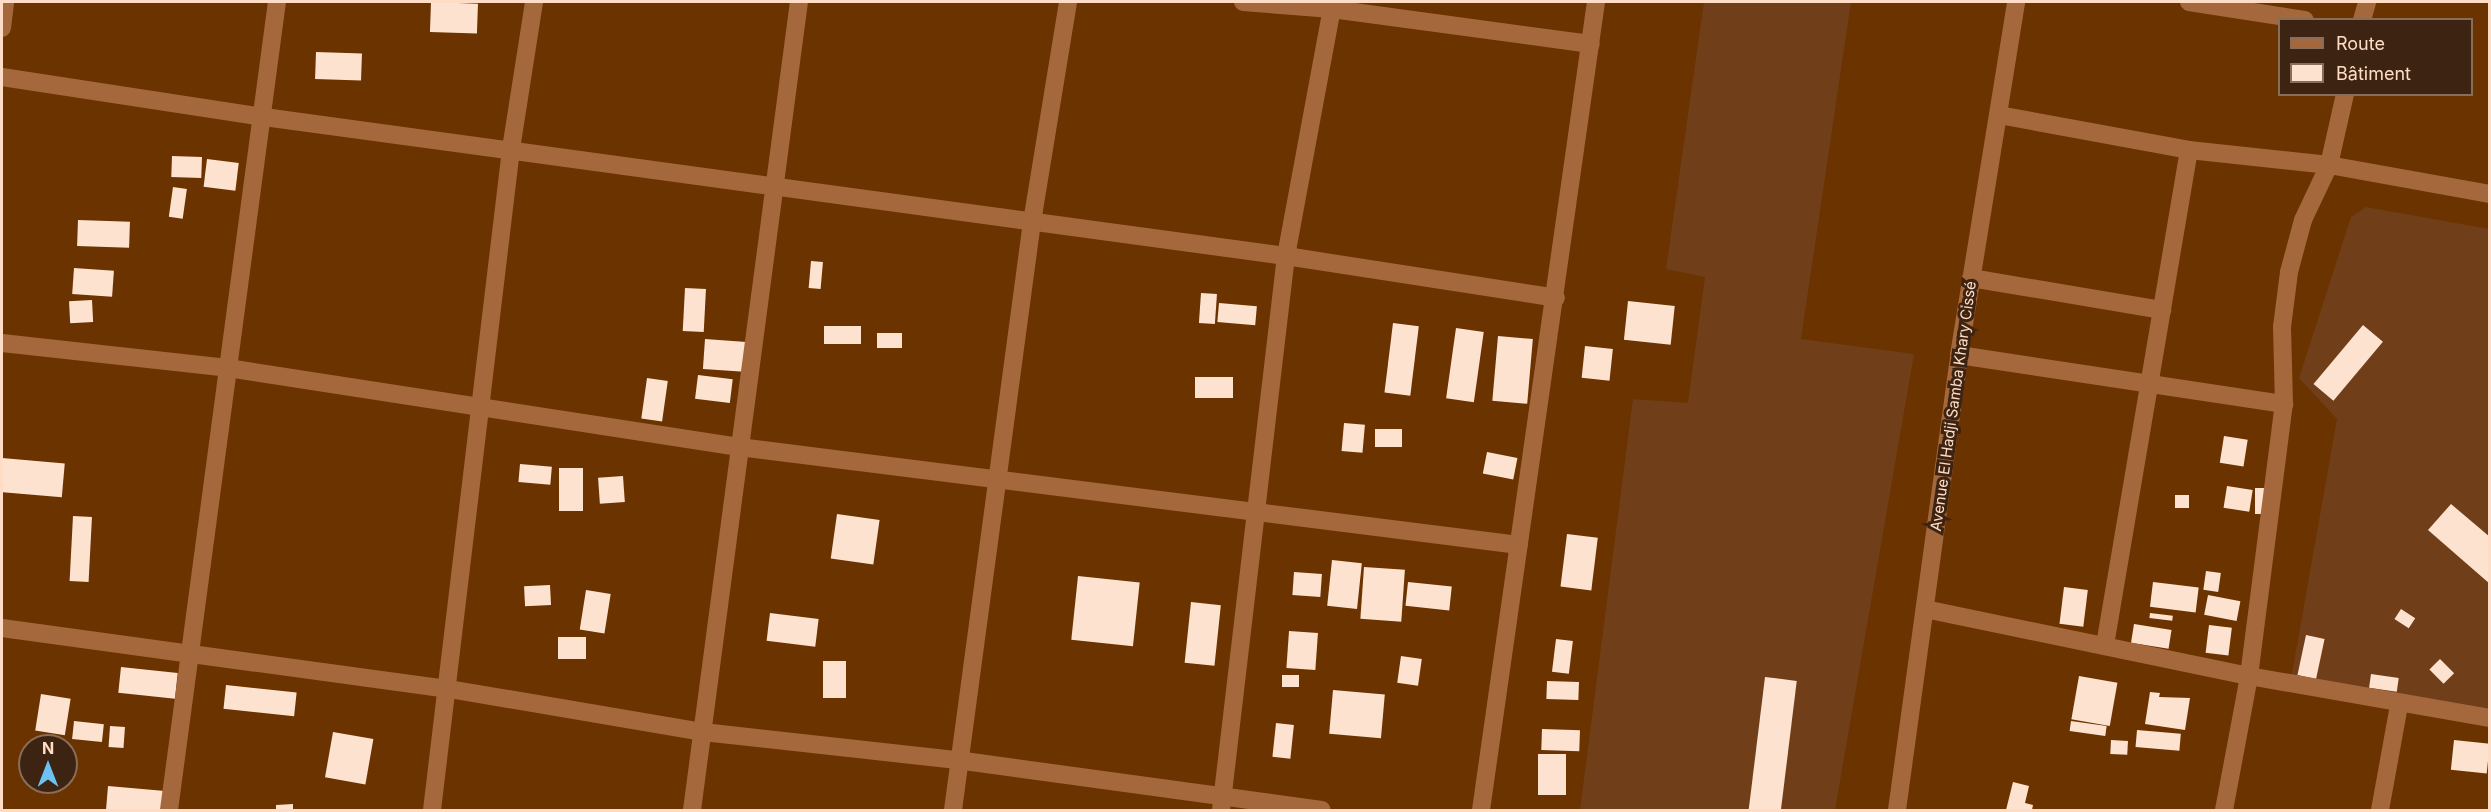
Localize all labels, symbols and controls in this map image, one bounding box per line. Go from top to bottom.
legend [2278,18,2473,96]
text: Route [2336,33,2385,54]
text: Bâtiment [2336,63,2411,84]
street label: Avenue El Hadji Samba Khary Cissé [1927,280,1979,532]
north arrow [18,734,78,794]
text: N [42,738,54,758]

